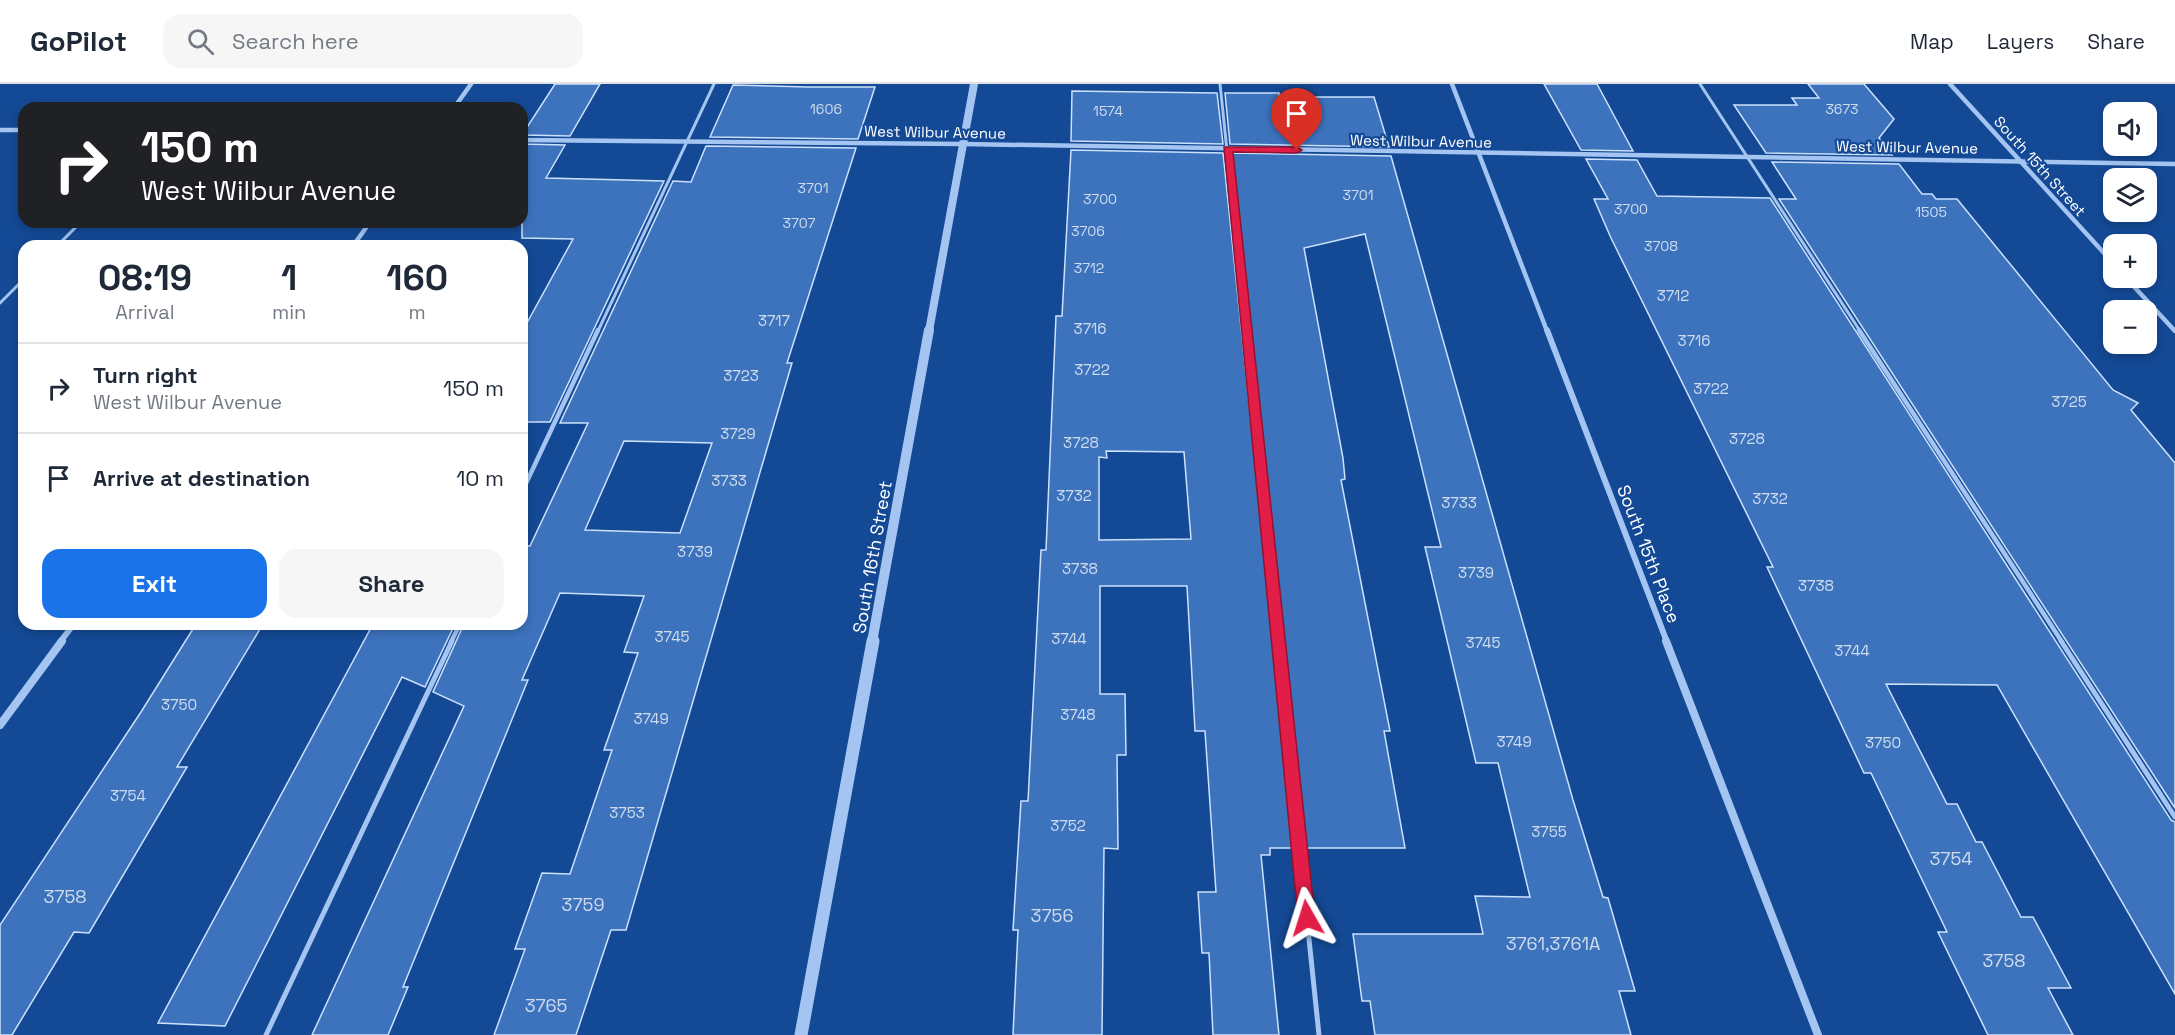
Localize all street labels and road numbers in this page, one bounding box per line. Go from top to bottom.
street label: South 15th Street [1990,112,2090,220]
street label: West Wilbur Avenue [864,121,1006,143]
street label: West Wilbur Avenue [1350,130,1492,152]
street label: West Wilbur Avenue [1836,136,1978,158]
street label: South 16th Street [847,479,897,635]
street label: South 15th Place [1612,482,1686,626]

